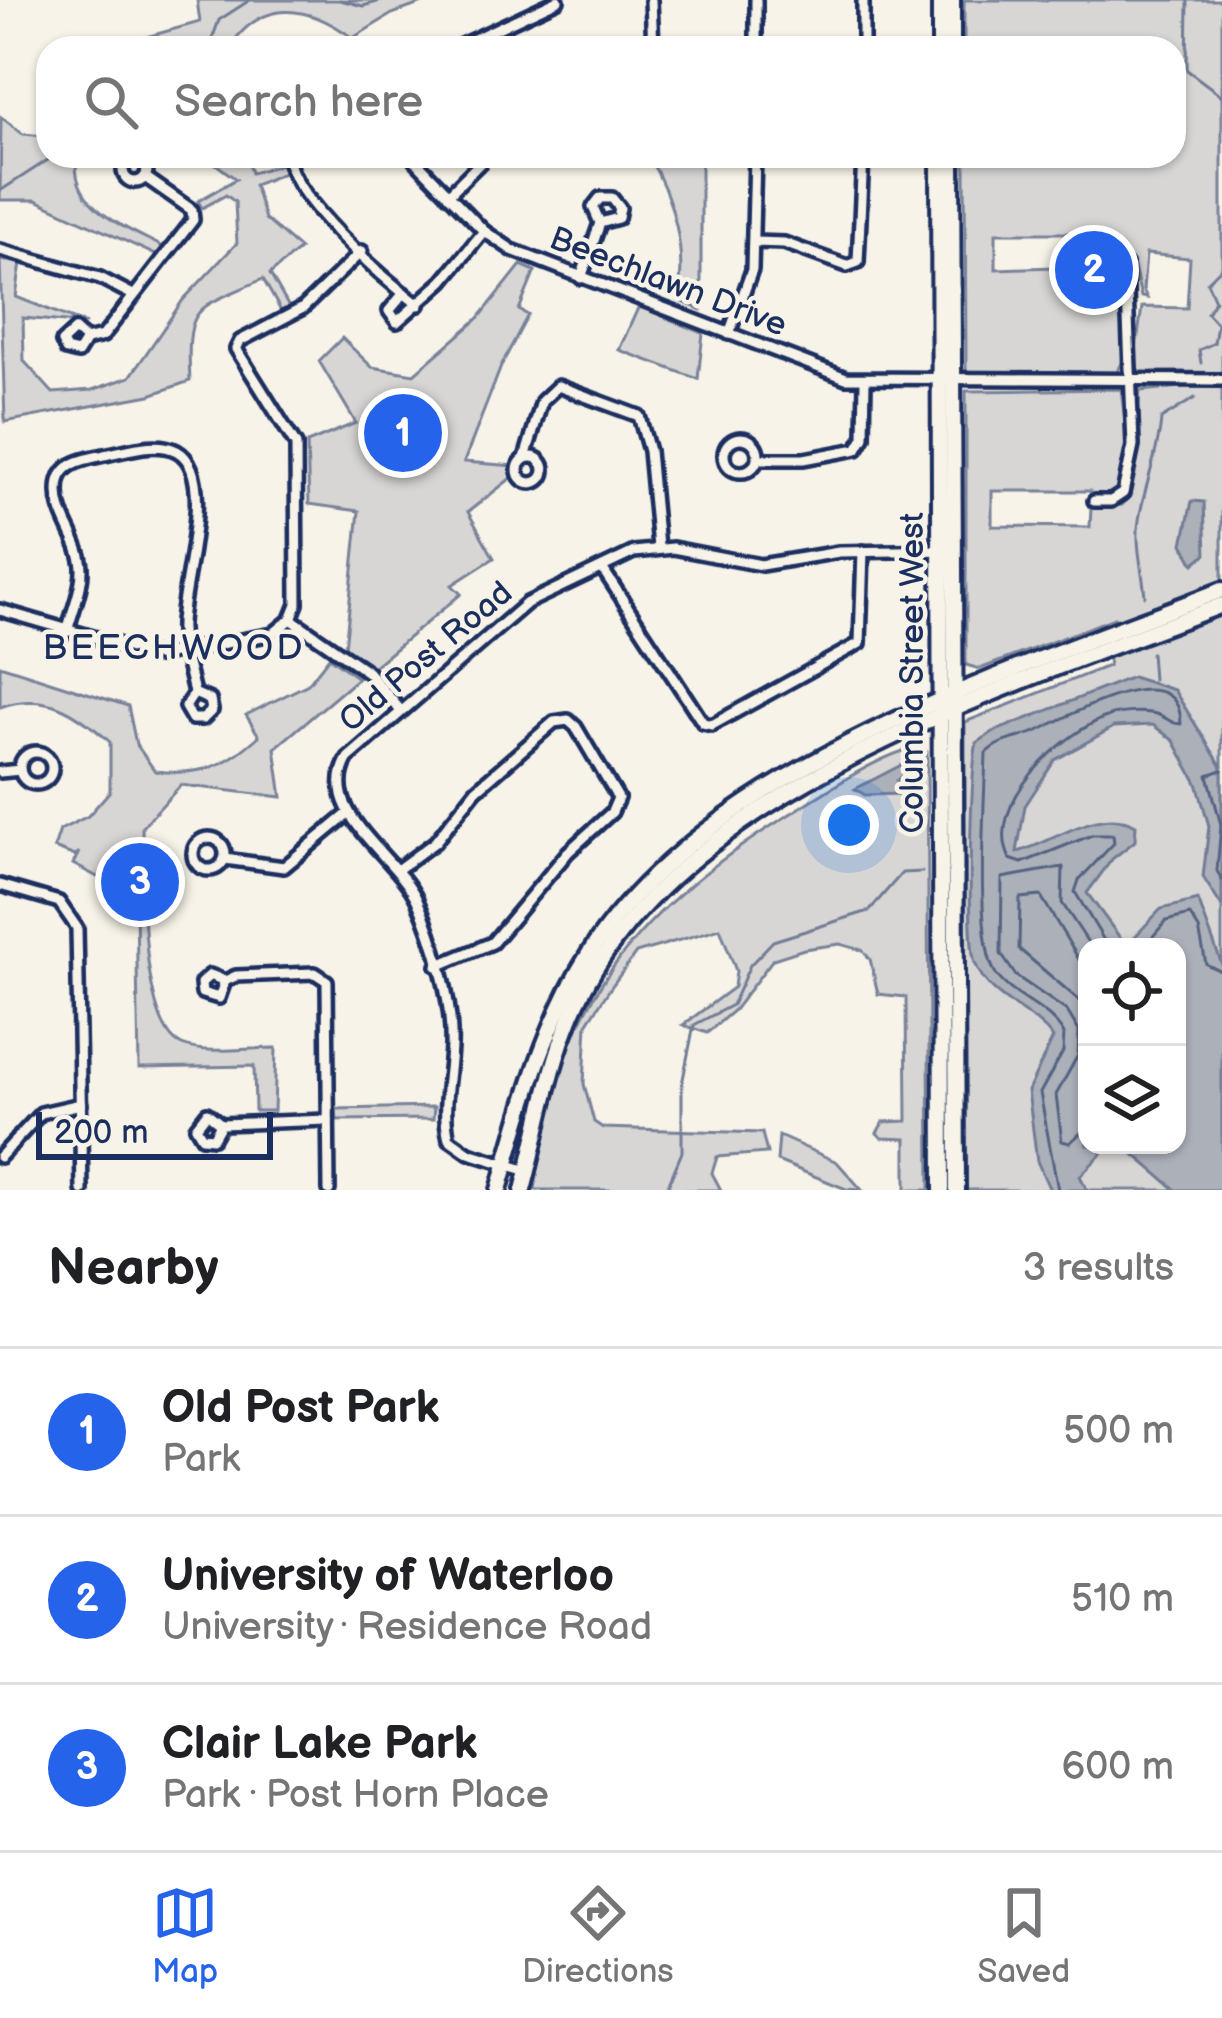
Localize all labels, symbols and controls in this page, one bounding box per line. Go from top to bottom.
search box [36,36,1186,168]
icon: search [78,69,144,135]
text: Search here [174,75,423,130]
street label: Beechlawn Drive [544,218,792,346]
pin: 2 [1055,225,1133,315]
pin: 1 [364,388,442,478]
street label: Columbia Street West [893,512,933,834]
street label: Old Post Road [331,573,521,741]
district label: BEECHWOOD [43,627,305,670]
your location [819,795,879,855]
pin: 3 [101,837,179,927]
map controls [1078,938,1186,1154]
button: locate [1078,938,1186,1046]
button: layers [1078,1046,1186,1154]
scale bar [36,1106,273,1159]
text: 200 m [54,1113,148,1153]
text: Nearby [48,1238,219,1299]
text: 3 results [1022,1245,1174,1292]
text: Old Post Park [162,1381,439,1436]
text: 1 [79,1408,95,1455]
text: 500 m [1063,1408,1174,1455]
text: Park [162,1436,240,1483]
text: University of Waterloo [162,1549,614,1604]
text: 2 [75,1576,99,1623]
text: 510 m [1071,1576,1174,1623]
text: University · Residence Road [162,1604,652,1651]
text: Clair Lake Park [162,1717,477,1772]
text: 3 [76,1744,98,1791]
text: 600 m [1062,1744,1174,1791]
text: Park · Post Horn Place [162,1772,549,1819]
tab: Map [152,1880,218,1992]
tab: Directions [522,1880,674,1992]
tab: Saved [977,1880,1070,1992]

